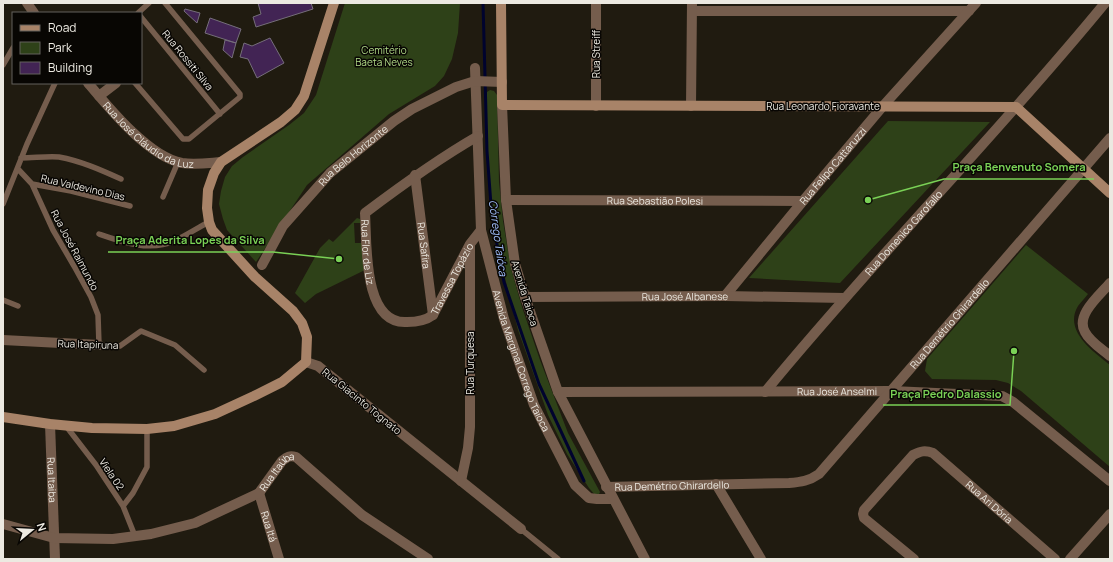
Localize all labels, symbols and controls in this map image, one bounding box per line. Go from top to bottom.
legend [12,12,142,84]
text: Road [48,19,76,36]
street label: Rua Rossiti Silva [159,27,217,93]
street label: Rua Streiff [589,29,603,78]
text: Park [48,39,73,56]
park label: Cemitério Baeta Neves [355,43,413,69]
text: Building [48,59,92,76]
street label: Rua José Cláudio da Luz [100,99,194,171]
street label: Rua Leonardo Fioravante [766,99,880,113]
street label: Rua Belo Horizonte [315,122,391,189]
street label: Rua Felipo Cattaruzzi [796,124,869,207]
callout: Praça Benvenuto Somera [944,156,1094,179]
text: Praça Benvenuto Somera [952,159,1086,174]
street label: Rua Valdevino Dias [40,171,126,203]
street label: Rua Domenico Garofallo [861,187,945,278]
street label: Rua Sebastião Polesi [607,193,703,208]
water label: Córrego Taióca [486,199,511,278]
street label: Rua José Raimundo [48,207,102,293]
street label: Rua Flor de Liz [358,219,378,286]
street label: Rua Safira [414,221,434,269]
callout: Praça Aderita Lopes da Silva [108,229,273,252]
text: Praça Aderita Lopes da Silva [116,232,264,247]
street label: Travessa Topázio [427,240,476,317]
street label: Avenida Taioca [508,258,542,328]
street label: Rua Demétrio Ghirardello [907,275,992,371]
street label: Avenida Marginal Corrego Taioca [490,288,553,434]
street label: Rua José Albanese [642,289,729,303]
street label: Rua Turquesa [463,331,477,395]
street label: Rua Itapiruna [57,336,119,352]
street label: Rua Giacinto Tognato [319,365,405,437]
callout: Praça Pedro Dalassio [883,382,1010,405]
street label: Rua José Anselmi [797,384,877,398]
text: Praça Pedro Dalassio [890,386,1002,401]
street label: Rua Itaúba [256,449,295,494]
street label: Viela 02 [96,455,128,493]
street label: Rua Itaiba [44,457,60,503]
street label: Rua Demétrio Ghirardello [614,477,730,494]
street label: Rua Ari Dória [963,477,1016,526]
street label: Rua Itá [258,509,280,544]
north arrow [12,510,52,550]
text: N [34,521,50,533]

